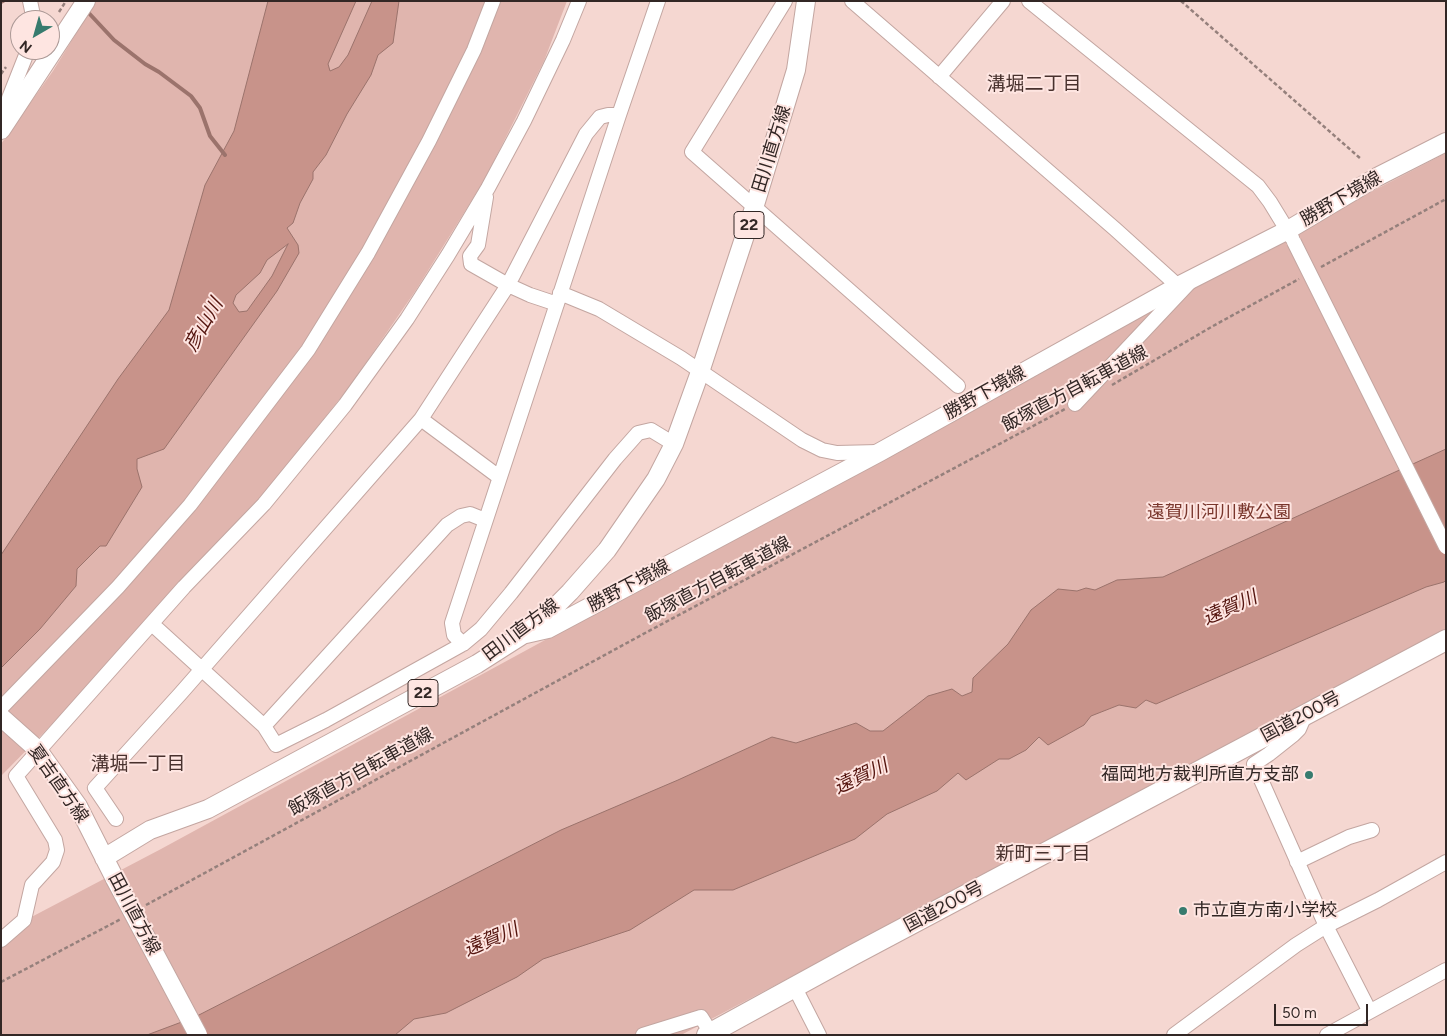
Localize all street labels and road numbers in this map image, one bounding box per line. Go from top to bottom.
street label: 田川直方線 [749,103,795,195]
street label: 勝野下境線 [1297,167,1385,231]
road number: 22 [734,212,764,238]
street label: 飯塚直方自転車道線 [998,341,1152,437]
street label: 勝野下境線 [940,362,1030,424]
street label: 飯塚直方自転車道線 [641,532,795,628]
street label: 勝野下境線 [584,555,674,617]
street label: 田川直方線 [479,594,563,666]
road number: 22 [408,680,438,706]
street label: 国道200号 [1257,687,1345,747]
street label: 飯塚直方自転車道線 [285,723,437,821]
street label: 夏吉直方線 [23,741,93,827]
street label: 田川直方線 [103,869,165,959]
street label: 国道200号 [900,877,988,937]

